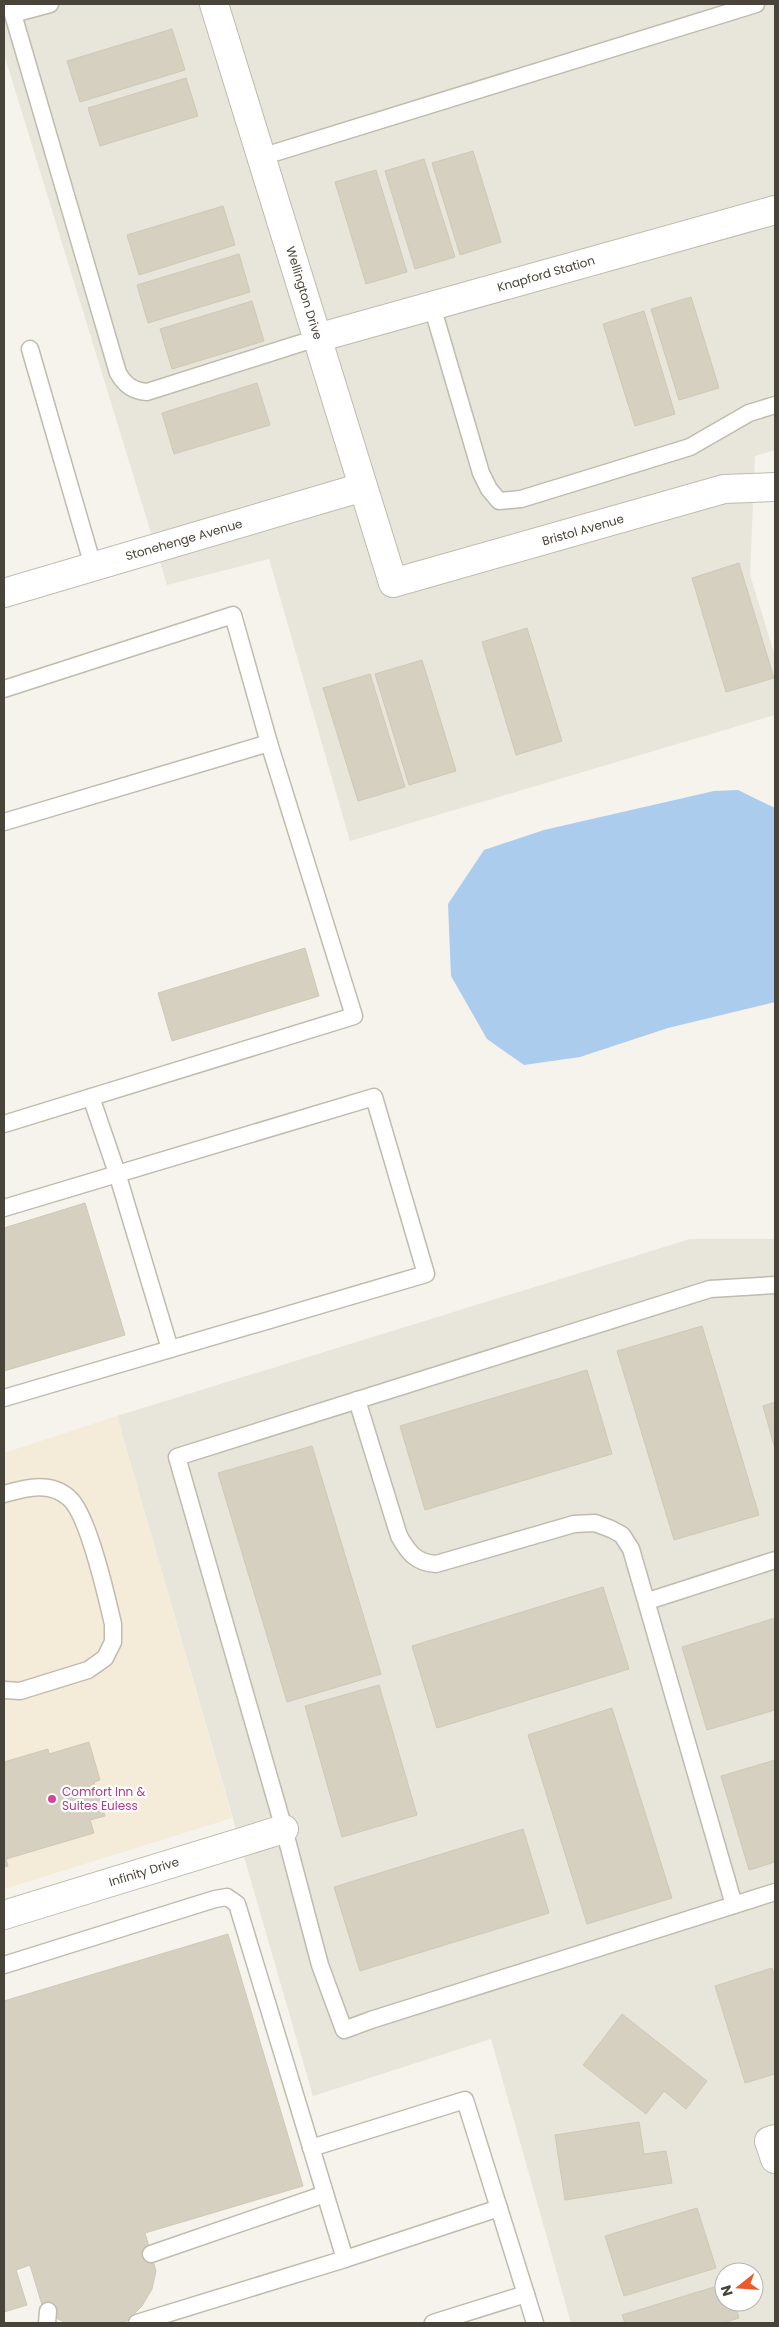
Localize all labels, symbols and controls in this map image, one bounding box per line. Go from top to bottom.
street label: Wellington Drive [282,244,327,342]
street label: Knapford Station [495,251,597,296]
street label: Bristol Avenue [540,510,626,549]
street label: Stonehenge Avenue [123,515,244,564]
place label: Comfort Inn & Suites Euless [62,1783,145,1814]
marker: Comfort Inn & Suites Euless [46,1793,58,1805]
street label: Infinity Drive [107,1853,181,1890]
north arrow [714,2262,764,2312]
text: N [715,2283,738,2299]

